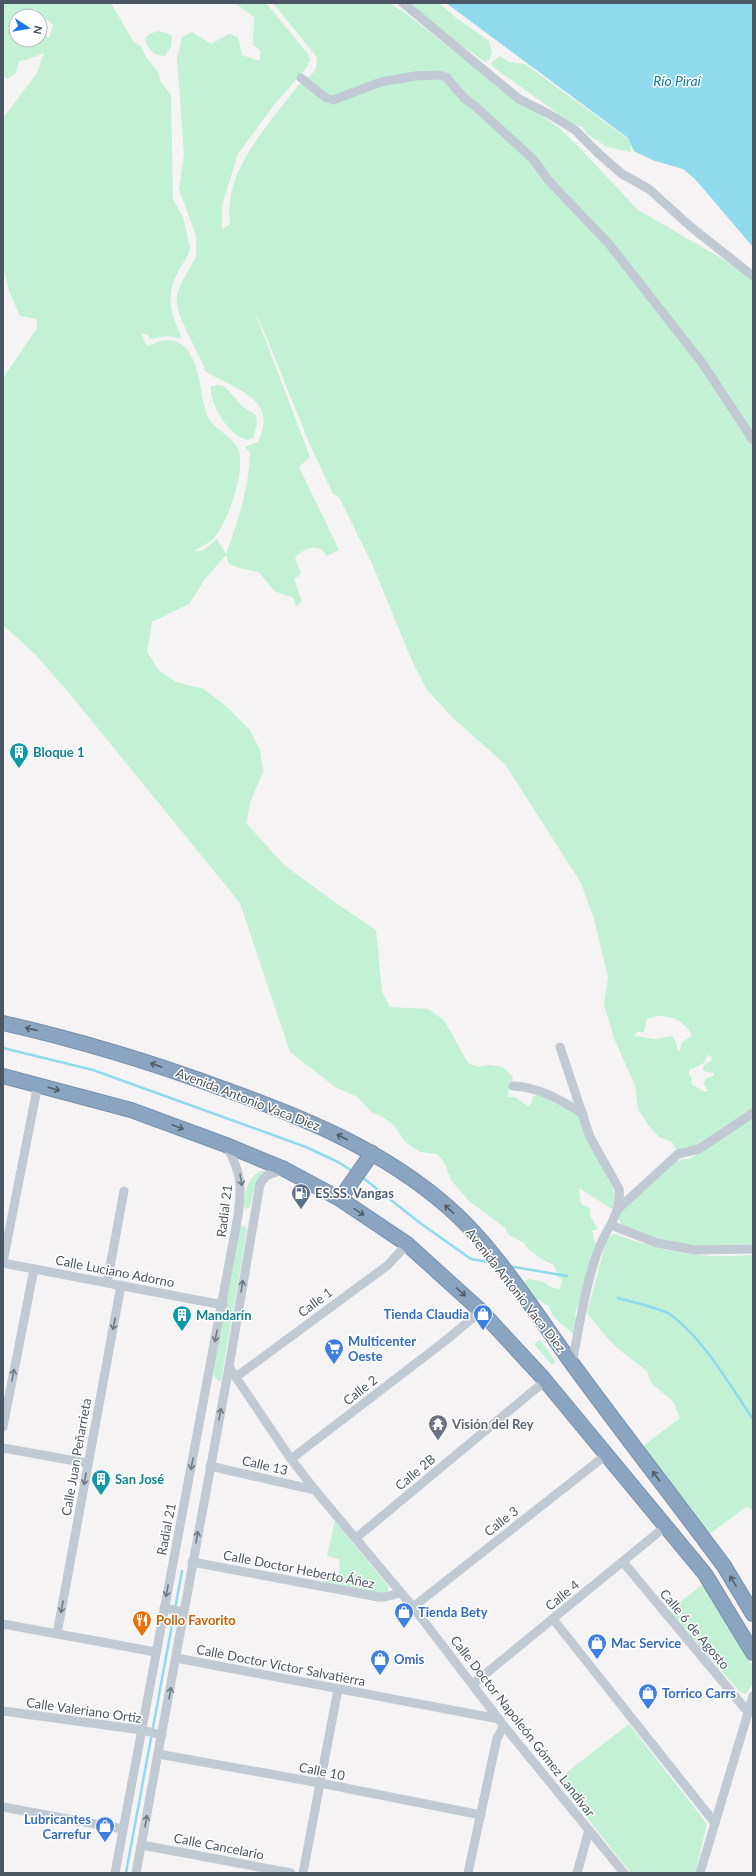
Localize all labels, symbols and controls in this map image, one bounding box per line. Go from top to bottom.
north arrow [8,8,48,48]
text: N [31,25,46,36]
water label: Río Piraí [653,72,703,89]
building icon: Bloque 1 [8,741,30,769]
place label: Bloque 1 [33,744,85,760]
one-way arrow [24,1025,37,1033]
one-way arrow [150,1060,162,1068]
street label: Avenida Antonio Vaca Diez [174,1064,322,1134]
one-way arrow [48,1085,61,1093]
one-way arrow [172,1124,184,1132]
one-way arrow [336,1133,348,1140]
one-way arrow [237,1173,245,1186]
fuel station icon: ES.SS. Vangas [290,1182,312,1210]
street label: Radial 21 [213,1184,235,1238]
place label: ES.SS. Vangas [315,1185,394,1201]
one-way arrow [445,1205,455,1214]
one-way arrow [353,1208,364,1216]
street label: Avenida Antonio Vaca Diez [463,1225,570,1355]
street label: Calle Luciano Adorno [54,1252,176,1290]
one-way arrow [238,1280,246,1293]
street label: Calle 1 [295,1284,335,1320]
one-way arrow [455,1288,466,1297]
shop icon: Tienda Claudia [472,1303,494,1331]
building icon: Mandarín [171,1304,193,1332]
place label: Tienda Claudia [384,1306,469,1322]
place label: Mandarín [196,1307,252,1323]
one-way arrow [110,1317,118,1330]
one-way arrow [212,1329,220,1342]
place label: Multicenter Oeste [348,1333,416,1364]
supermarket icon: Multicenter Oeste [323,1337,345,1365]
one-way arrow [10,1369,18,1382]
street label: Calle 2 [340,1372,380,1408]
street label: Calle Juan Peñarrieta [58,1397,94,1517]
one-way arrow [216,1408,224,1421]
temple icon: Visión del Rey [427,1413,449,1441]
place label: Visión del Rey [451,1416,534,1432]
street label: Calle 2B [392,1451,438,1493]
street label: Calle 13 [241,1452,289,1478]
one-way arrow [187,1457,195,1470]
building icon: San José [90,1468,112,1496]
one-way arrow [652,1470,660,1481]
place label: San José [115,1471,164,1487]
one-way arrow [80,1472,88,1485]
street label: Radial 21 [153,1502,179,1556]
street label: Calle 3 [481,1503,521,1539]
one-way arrow [193,1531,201,1544]
street label: Calle Doctor Heberto Áñez [222,1546,376,1592]
one-way arrow [728,1575,736,1587]
street label: Calle 4 [542,1576,583,1613]
one-way arrow [163,1584,171,1597]
street label: Calle 6 de Agosto [657,1586,733,1672]
one-way arrow [57,1600,65,1613]
shop icon: Tienda Bety [393,1601,415,1629]
place label: Tienda Bety [418,1604,488,1620]
restaurant icon: Pollo Favorito [131,1609,153,1637]
place label: Pollo Favorito [156,1612,236,1628]
street label: Calle Doctor Napoleón Gómez Landívar [447,1632,599,1820]
shop icon: Mac Service [586,1632,608,1660]
place label: Mac Service [611,1635,681,1651]
street label: Calle Doctor Víctor Salvatierra [195,1641,367,1689]
shop icon: Omis [369,1648,391,1676]
place label: Omis [394,1651,425,1667]
shop icon: Torrico Carrs [637,1682,659,1710]
place label: Torrico Carrs [662,1685,736,1701]
one-way arrow [166,1687,174,1700]
street label: Calle Valeriano Ortiz [25,1694,143,1726]
street label: Calle 10 [298,1759,347,1783]
place label: Lubricantes Carrefur [24,1811,91,1842]
shop icon: Lubricantes Carrefur [94,1815,116,1843]
one-way arrow [142,1815,150,1828]
street label: Calle Cancelario [173,1829,265,1863]

